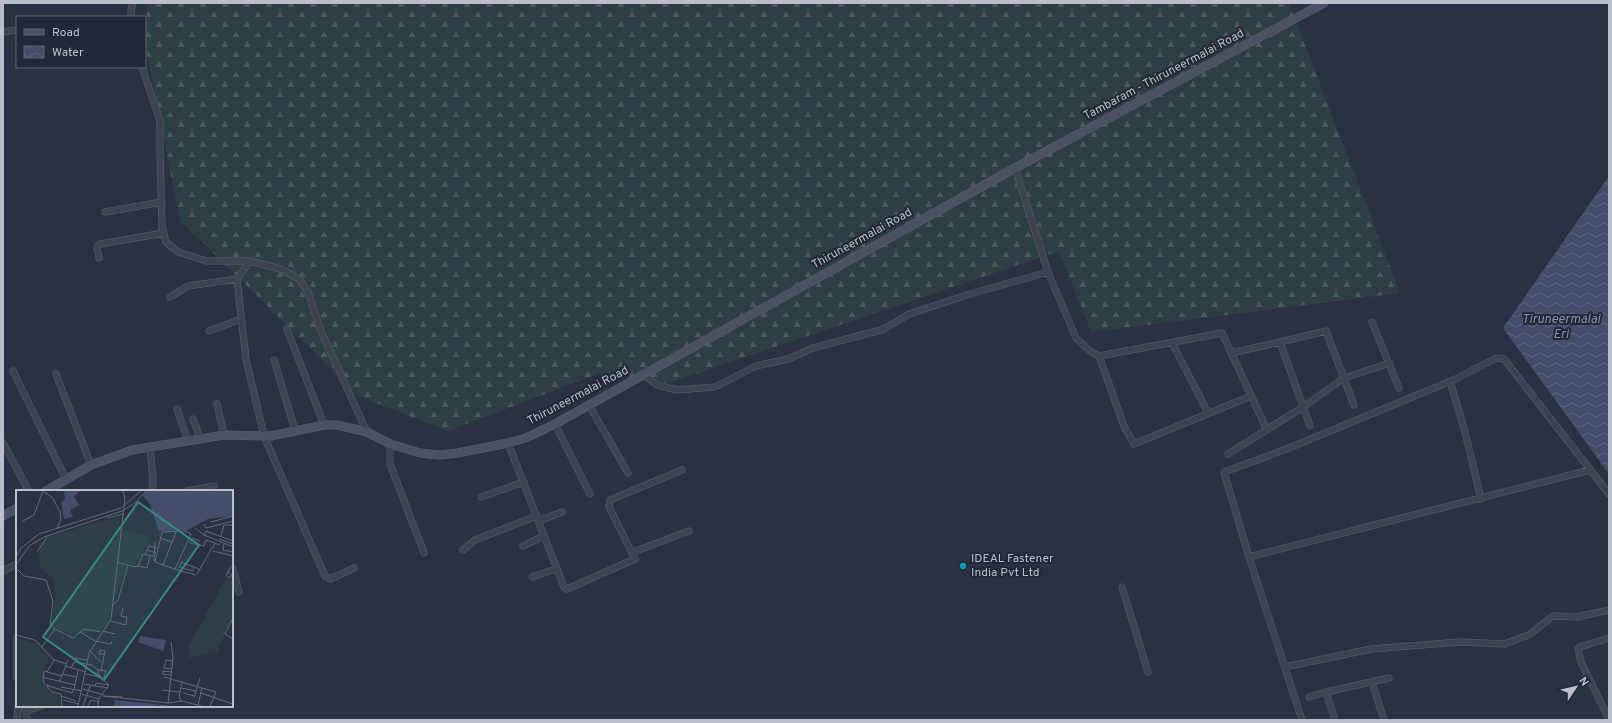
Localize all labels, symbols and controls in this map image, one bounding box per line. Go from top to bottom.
legend [16,16,146,68]
text: Road [52,25,80,41]
street label: Tambaram - Thiruneermalai Road [1081,26,1247,124]
text: Water [52,45,84,61]
street label: Thiruneermalai Road [809,205,915,273]
water label: Tiruneermalai Eri [1522,312,1601,343]
street label: Thiruneermalai Road [525,362,631,430]
inset map [16,490,233,707]
place label: IDEAL Fastener India Pvt Ltd [971,551,1054,581]
marker: IDEAL Fastener India Pvt Ltd [958,561,968,571]
north arrow [1556,667,1596,707]
text: N [1575,675,1591,689]

